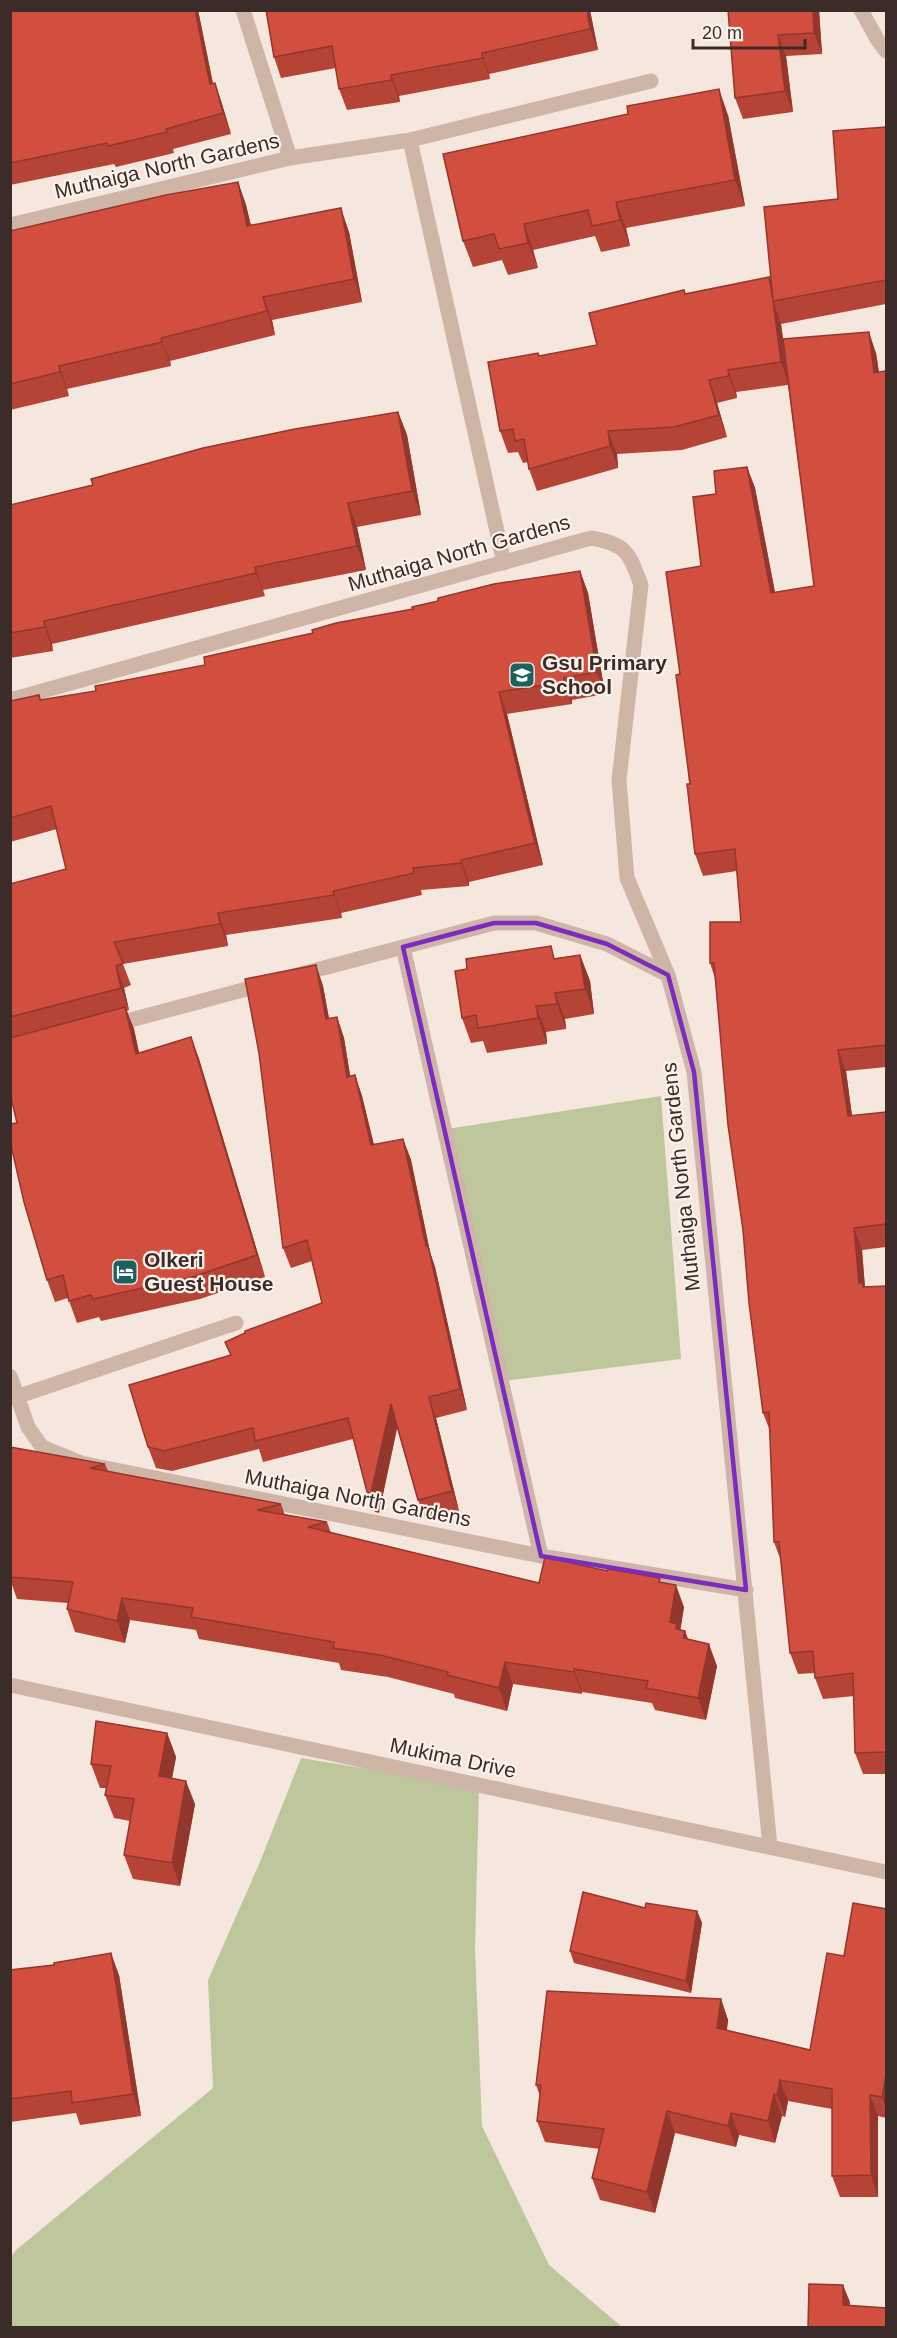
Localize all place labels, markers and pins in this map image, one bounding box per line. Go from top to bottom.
place label: Gsu Primary School [542,651,667,698]
school or university icon: Gsu Primary School [507,660,537,690]
place label: Olkeri Guest House [144,1248,274,1295]
hotel icon: Olkeri Guest House [110,1257,140,1287]

